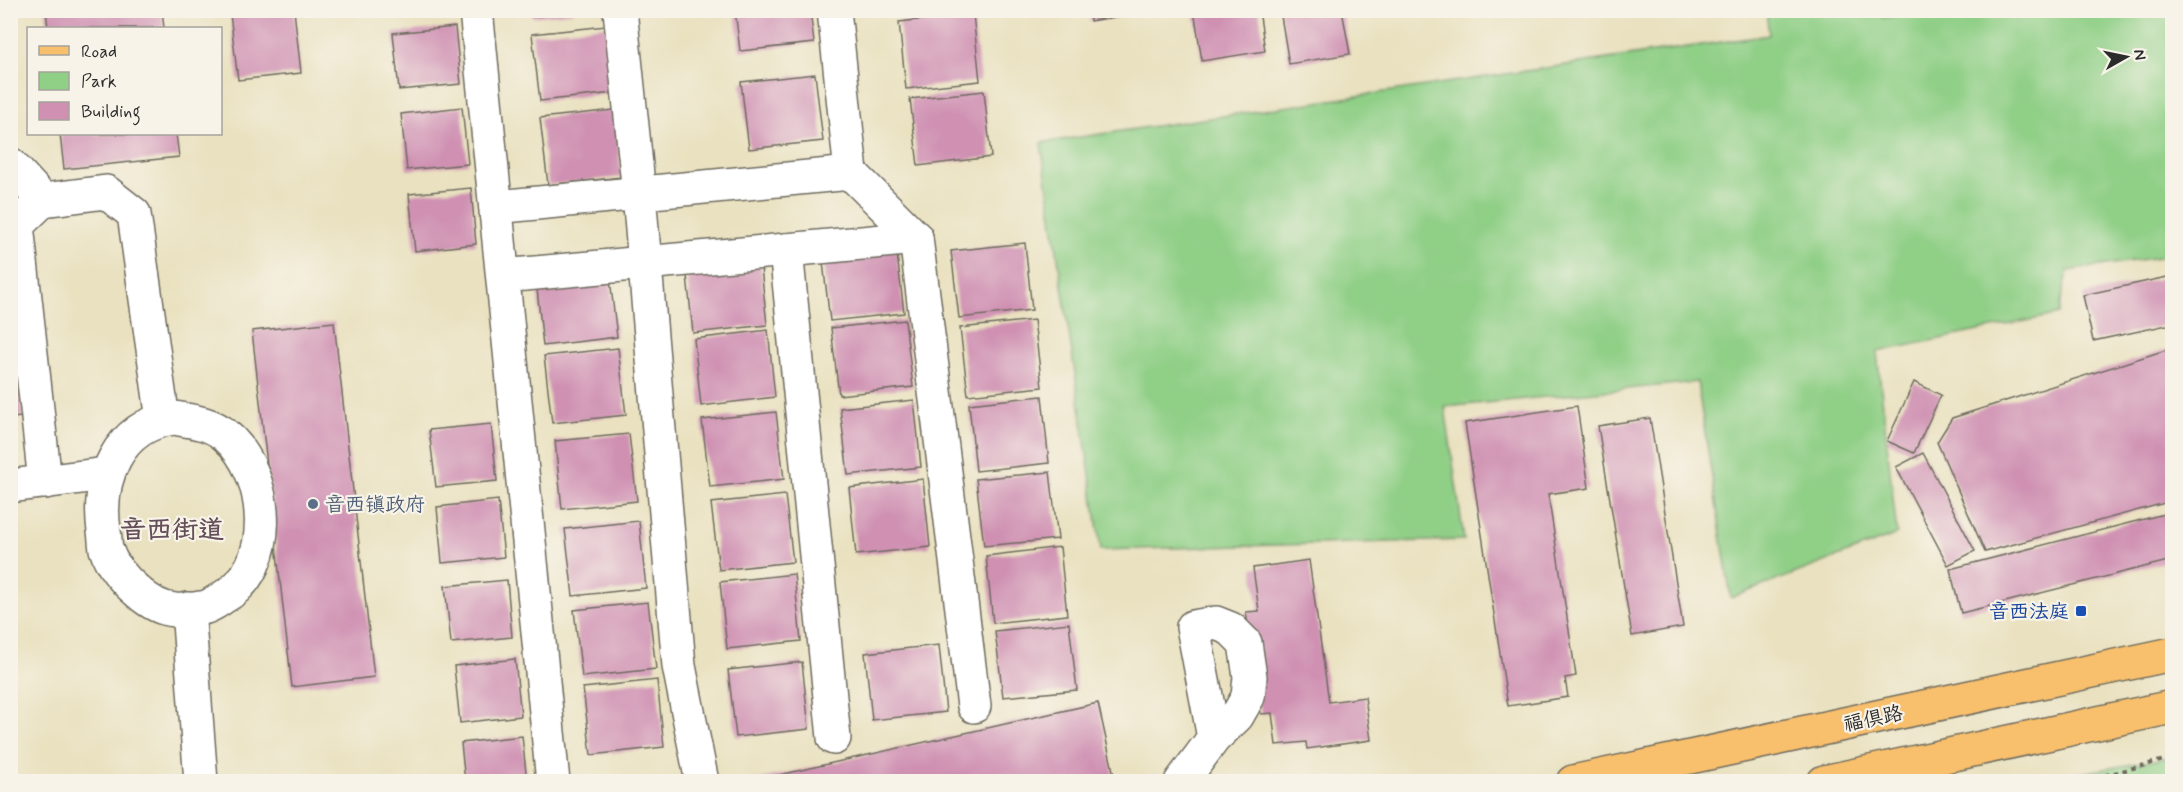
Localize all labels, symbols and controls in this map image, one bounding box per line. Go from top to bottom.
legend [27,27,222,135]
north arrow [2096,27,2156,87]
text: Road [81,40,117,64]
text: N [2128,48,2151,62]
text: Park [81,70,117,94]
text: Building [81,100,141,126]
place label: 音西镇政府 [325,492,425,519]
marker: 音西镇政府 [306,497,320,511]
district label: 音西街道 [120,514,224,548]
place label: 音西法庭 [1989,599,2069,626]
marker: 音西法庭 [2074,604,2088,618]
street label: 福俱路 [1841,700,1906,739]

